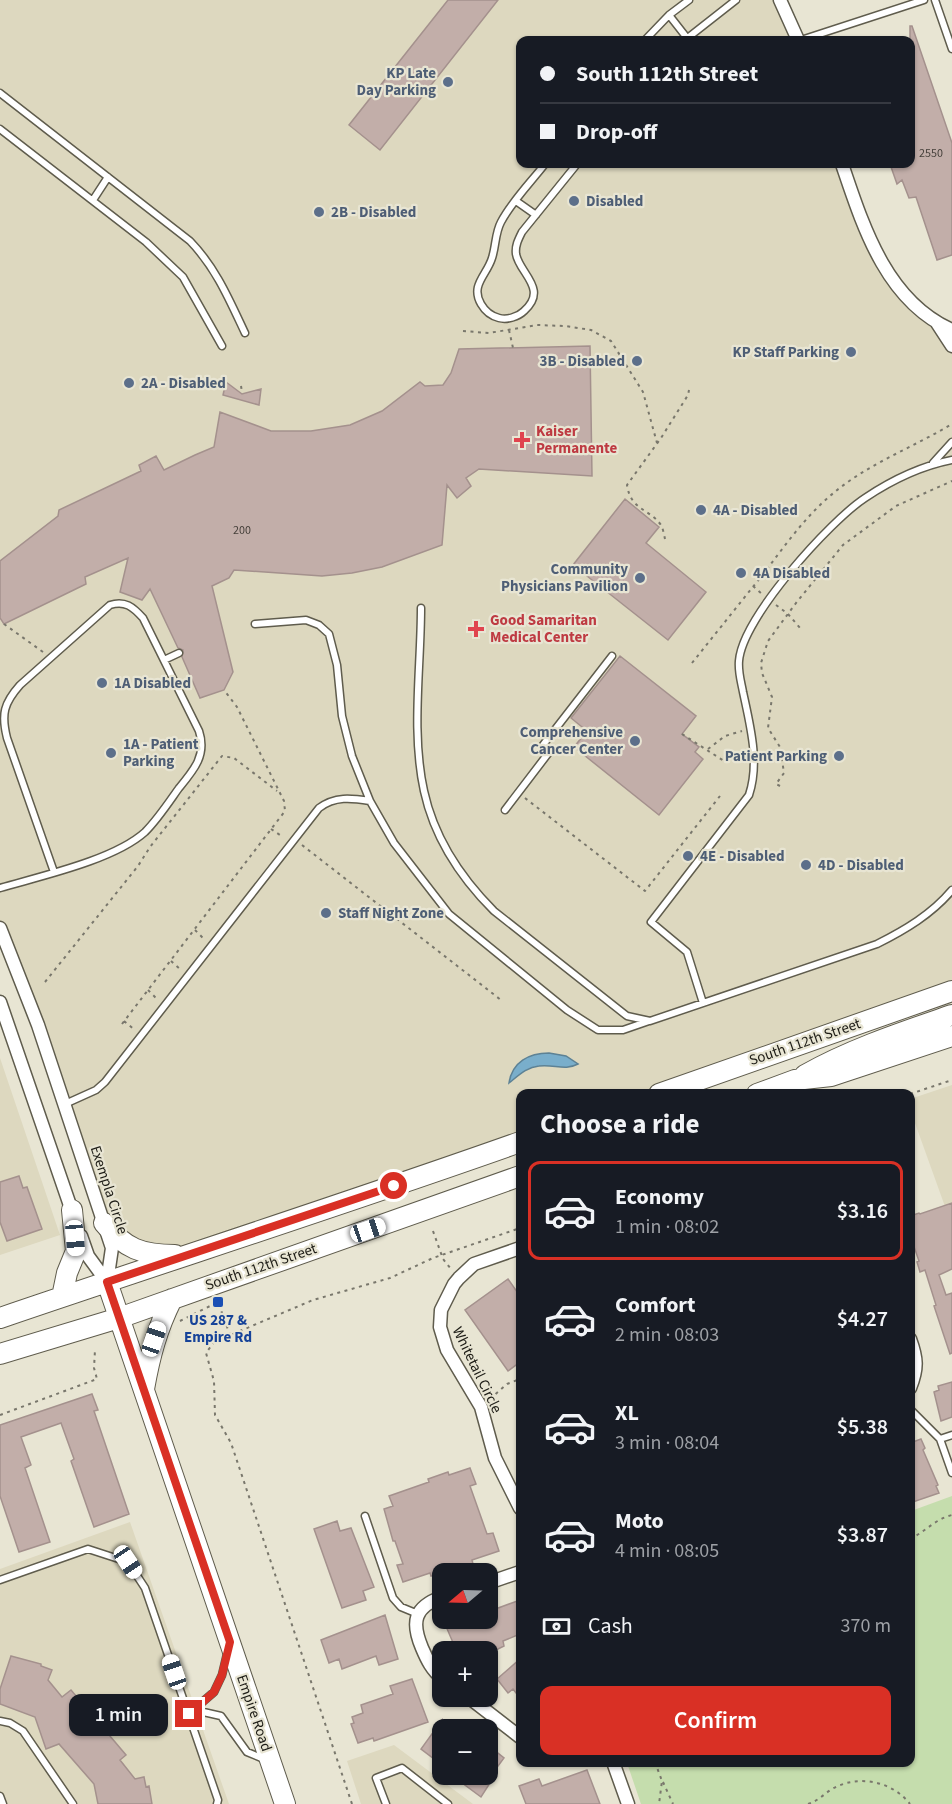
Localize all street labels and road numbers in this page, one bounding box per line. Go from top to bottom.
street label: South 112th Street [746,1013,864,1071]
street label: Exempla Circle [85,1143,133,1237]
street label: South 112th Street [202,1238,320,1296]
street label: Whitetail Circle [447,1323,507,1417]
street label: Empire Road [231,1672,277,1754]

